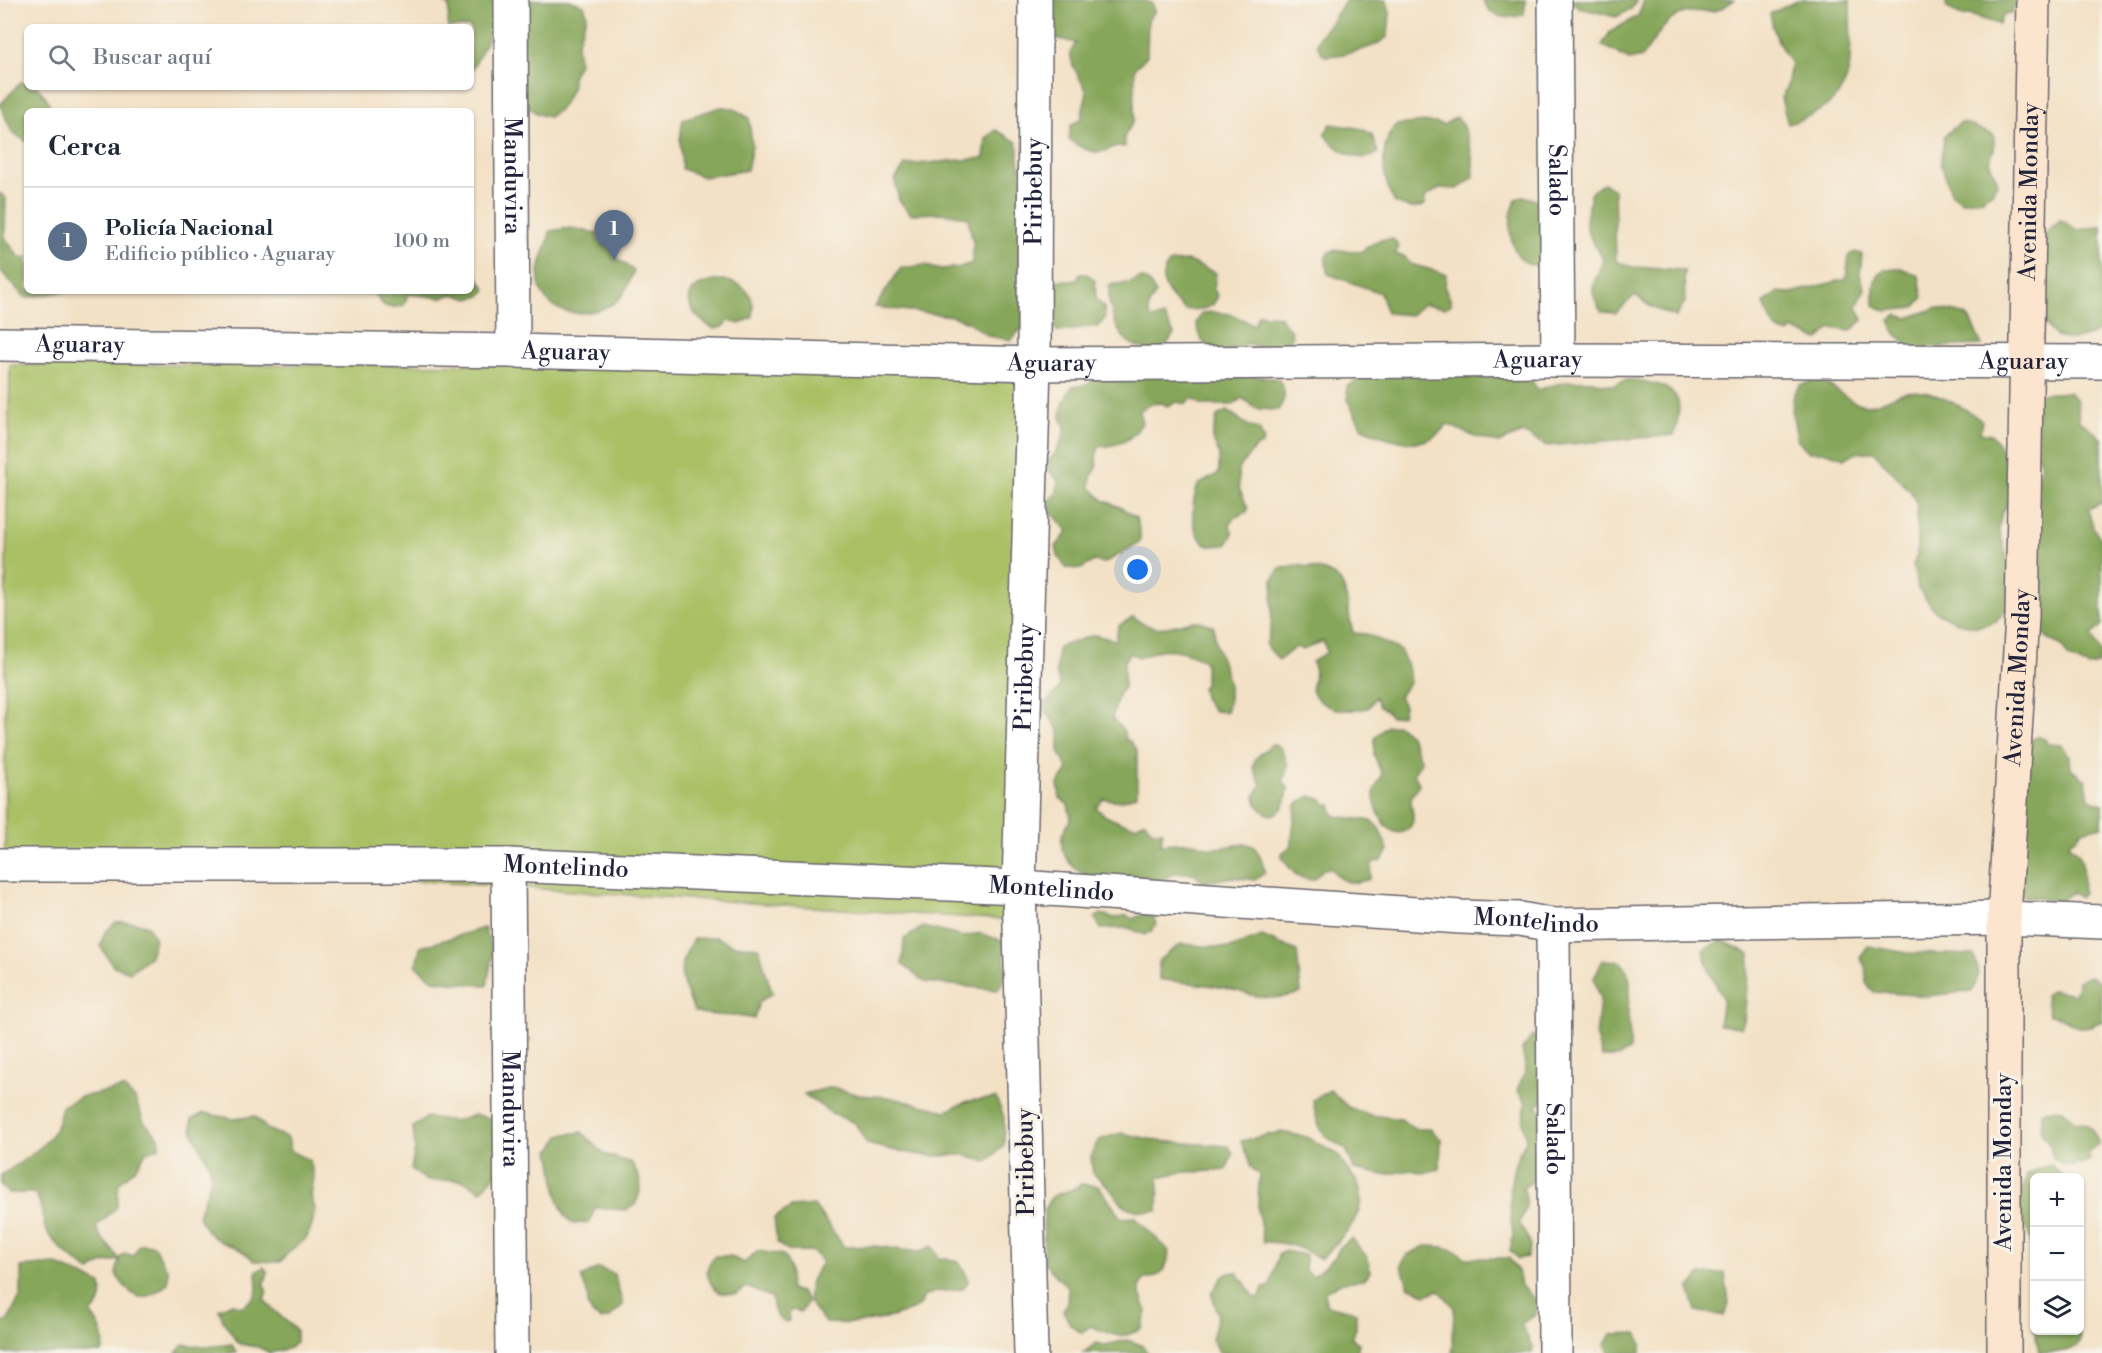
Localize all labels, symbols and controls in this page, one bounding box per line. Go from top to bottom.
search box [24,24,474,90]
icon: search [45,41,78,74]
text: Buscar aquí [93,44,211,71]
street label: Avenida Monday [2013,102,2046,282]
street label: Manduvira [497,117,527,236]
text: Cerca [48,131,121,163]
street label: Piribebuy [1019,137,1050,245]
street label: Salado [1541,144,1572,216]
pin: 1 [594,210,634,260]
text: Policía Nacional [105,215,273,242]
text: 1 [63,229,72,254]
text: 100 m [394,229,450,254]
text: Edificio público · Aguaray [105,242,335,267]
street label: Aguaray [34,329,125,361]
street label: Aguaray [520,336,611,368]
street label: Aguaray [1492,345,1583,376]
street label: Aguaray [1978,347,2069,377]
street label: Aguaray [1006,348,1097,379]
your location [1123,555,1152,584]
street label: Avenida Monday [1998,588,2038,768]
street label: Piribebuy [1008,623,1042,732]
street label: Montelindo [502,850,630,885]
street label: Montelindo [988,871,1115,908]
street label: Montelindo [1473,902,1599,940]
street label: Manduvira [495,1050,525,1169]
street label: Avenida Monday [1989,1073,2019,1252]
street label: Salado [1539,1103,1569,1175]
street label: Piribebuy [1010,1107,1042,1216]
map controls [2030,1173,2084,1335]
button: + [2030,1173,2084,1227]
button: − [2030,1227,2084,1281]
button: layers [2030,1281,2084,1335]

